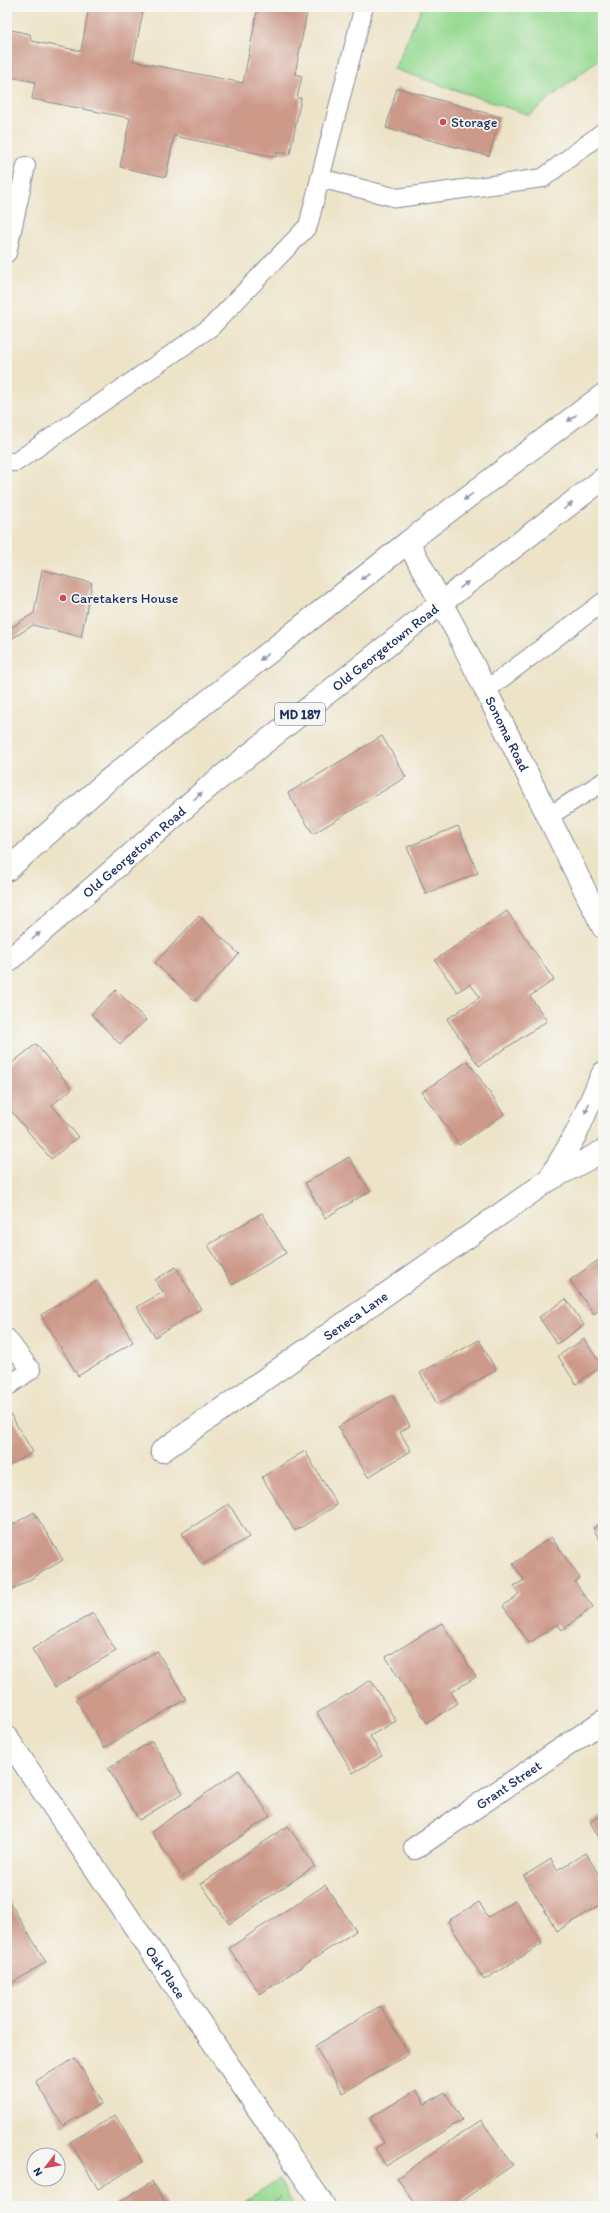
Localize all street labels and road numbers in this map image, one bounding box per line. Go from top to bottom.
street label: Old Georgetown Road [329,600,442,695]
street label: Sonoma Road [481,694,533,775]
road number: MD 187 [275,703,325,725]
street label: Old Georgetown Road [79,803,190,902]
street label: Seneca Lane [320,1287,391,1344]
street label: Grant Street [473,1757,545,1813]
street label: Oak Place [141,1943,189,2002]

